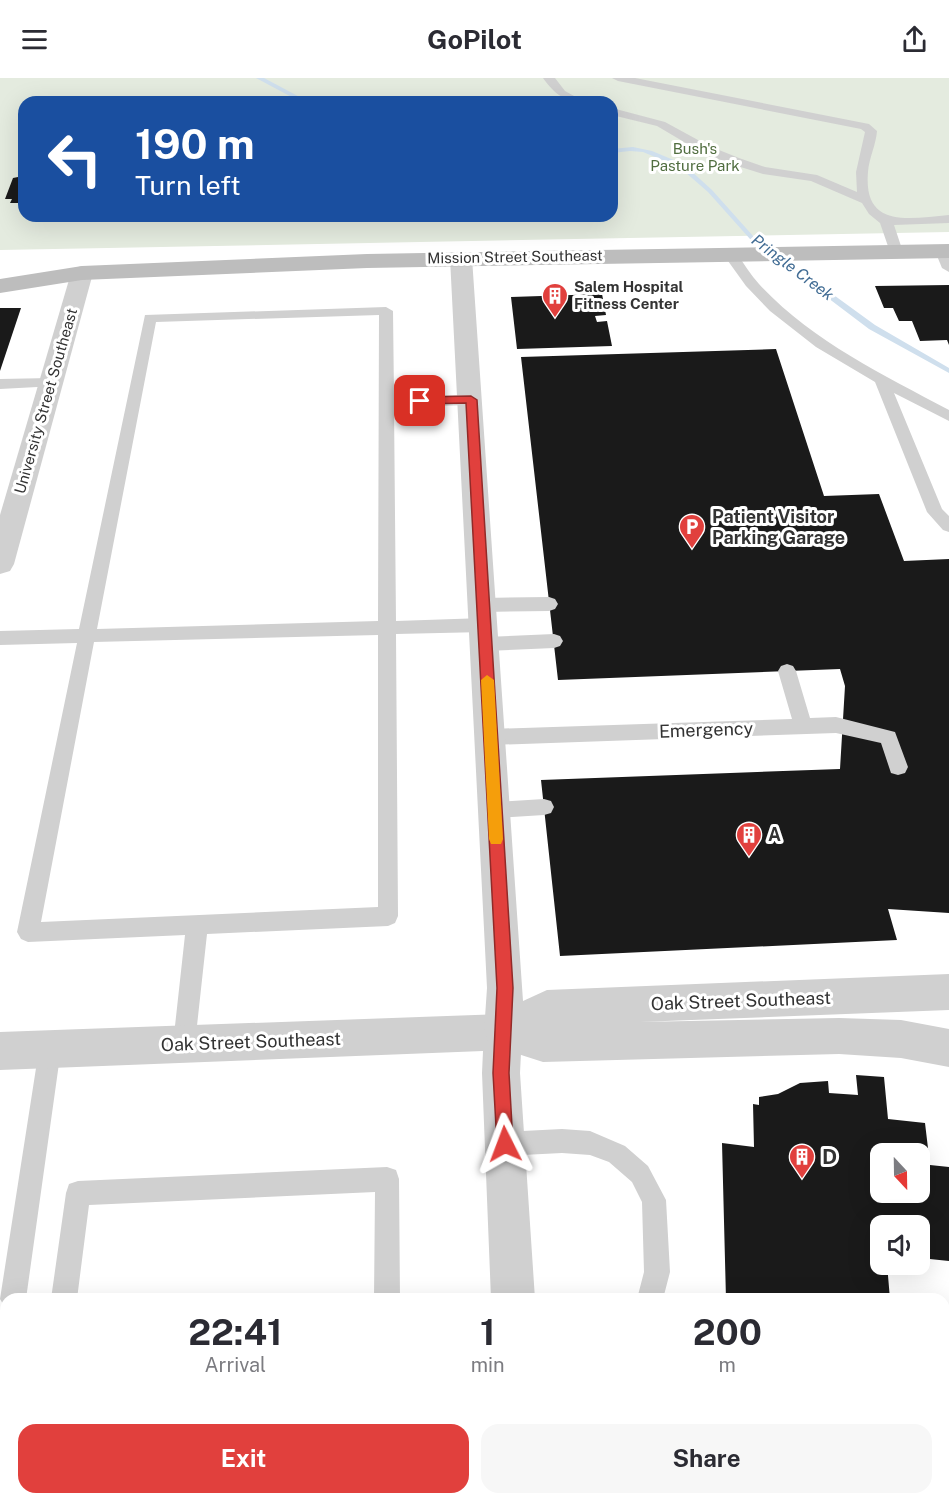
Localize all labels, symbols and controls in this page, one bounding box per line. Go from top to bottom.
icon: menu [18,23,51,56]
text: GoPilot [427,23,522,55]
icon: share [898,23,931,56]
text: 190 m [135,119,255,168]
icon: left [36,120,114,198]
park label: Bush's Pasture Park [650,140,740,174]
text: Turn left [135,169,241,201]
water label: Pringle Creek [748,230,838,305]
street label: Mission Street Southeast [427,246,603,267]
place label: Salem Hospital Fitness Center [574,278,683,312]
building icon: Salem Hospital Fitness Center [540,281,570,319]
street label: University Street Southeast [11,306,80,496]
pin [394,375,445,426]
icon: arrive [403,384,436,417]
place label: Patient Visitor Parking Garage [712,506,845,548]
parking icon: Patient Visitor Parking Garage [677,512,707,550]
street label: Emergency [659,717,754,742]
building icon: A [734,820,764,858]
place label: A [768,824,781,845]
street label: Oak Street Southeast [651,987,831,1014]
street label: Oak Street Southeast [161,1028,341,1055]
position arrow [473,1112,537,1176]
building icon: D [787,1142,817,1180]
north arrow [870,1143,930,1203]
map controls [870,1143,930,1275]
place label: D [822,1144,837,1169]
button: sound [870,1215,930,1275]
text: 22:41 [188,1311,282,1353]
text: 1 [480,1311,495,1353]
text: 200 [693,1311,762,1353]
text: Arrival [204,1353,266,1377]
text: min [471,1353,505,1377]
text: m [719,1353,736,1377]
button: Exit [18,1424,469,1493]
button: Share [481,1424,932,1493]

